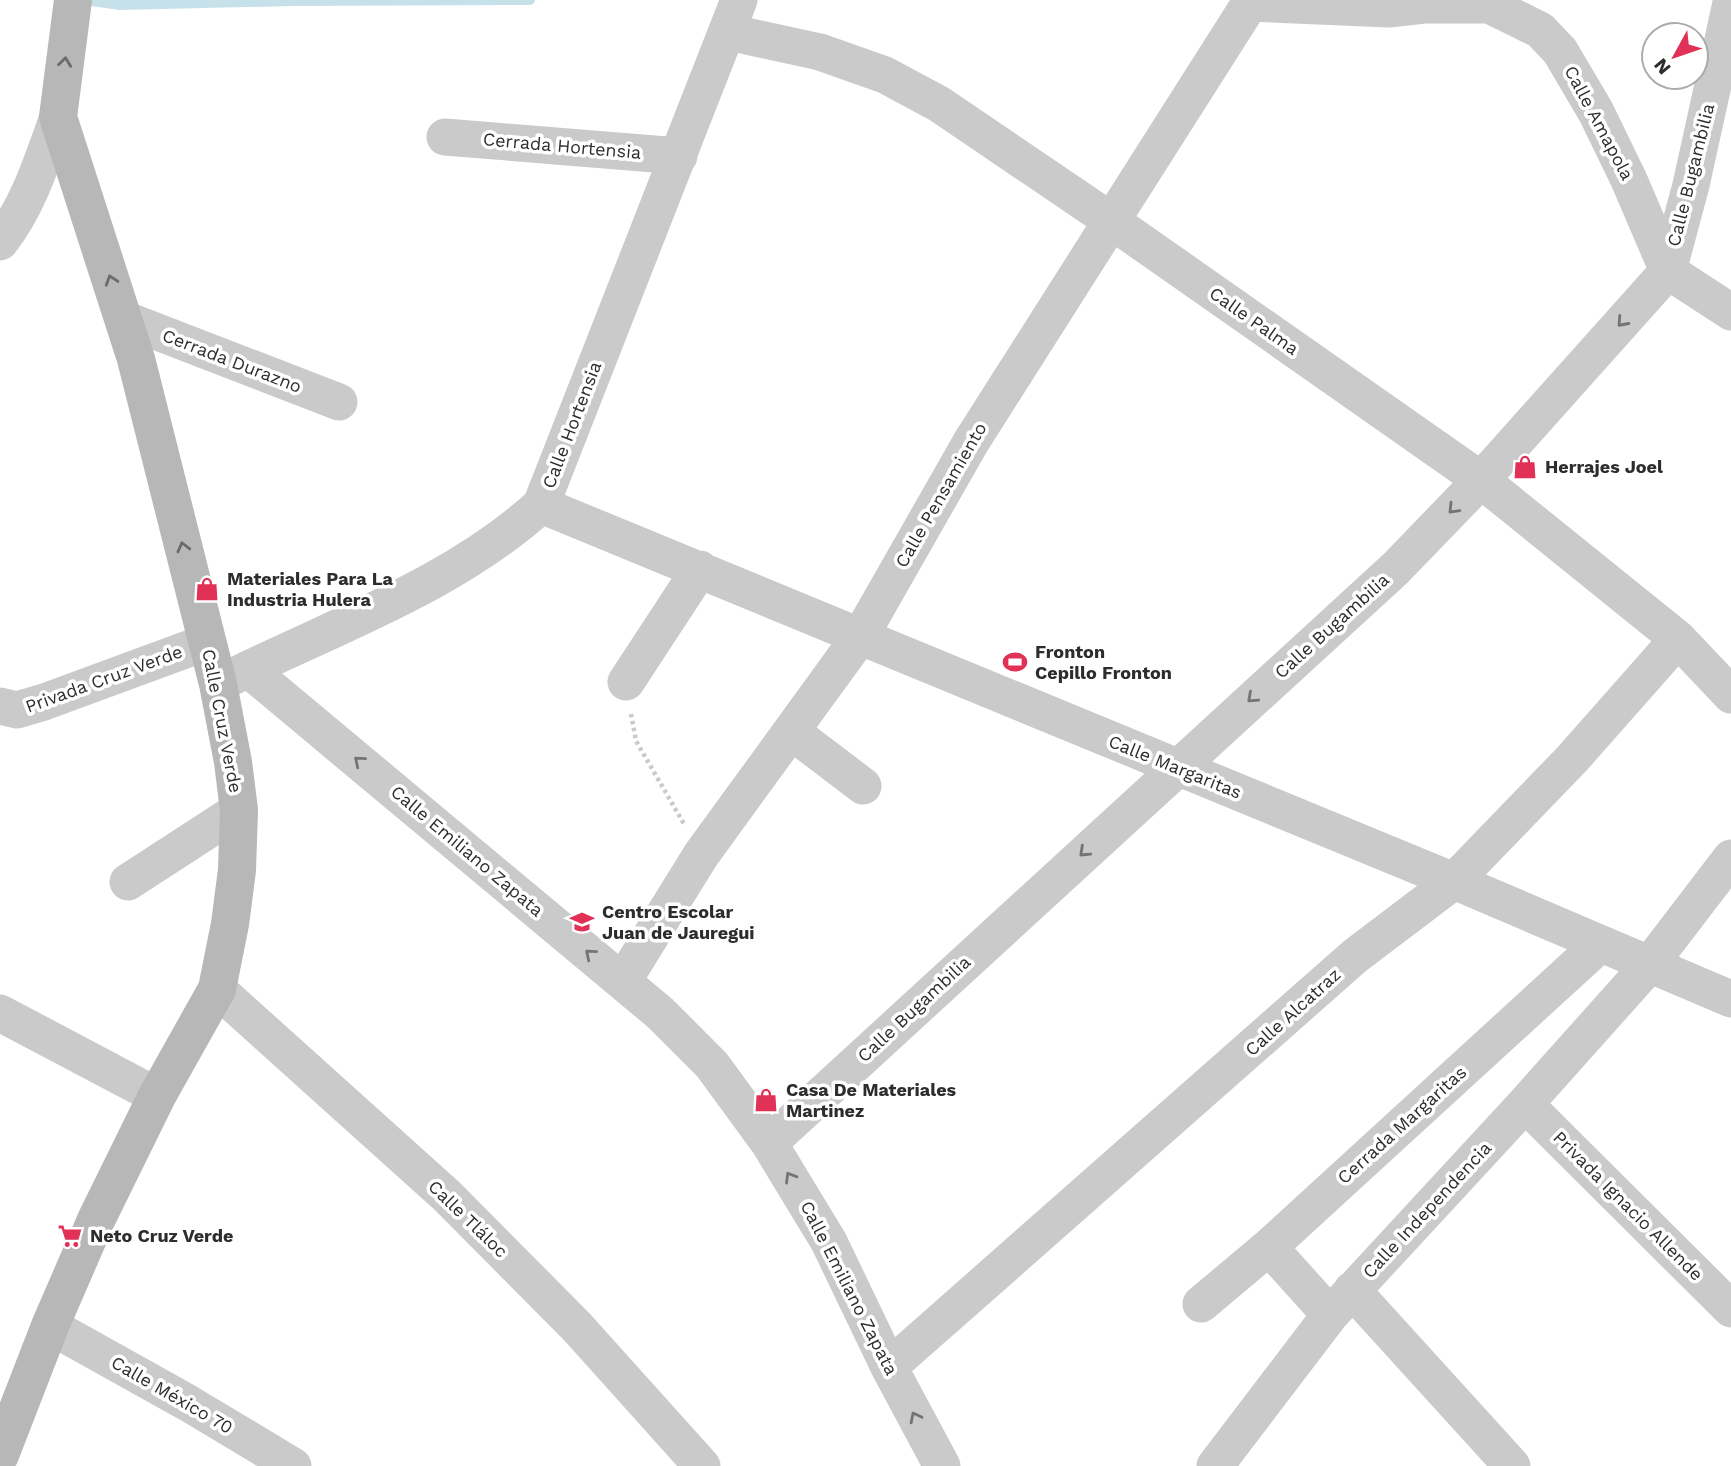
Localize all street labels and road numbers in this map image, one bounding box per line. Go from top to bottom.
street label: Calle Amapola [1561,62,1638,183]
street label: Calle Bugambilia [1663,101,1718,248]
street label: Cerrada Hortensia [482,128,642,163]
street label: Calle Palma [1206,282,1303,359]
street label: Cerrada Durazno [160,324,305,397]
street label: Calle Hortensia [538,358,605,491]
street label: Calle Pensamiento [891,419,991,571]
street label: Calle Bugambilia [1270,569,1393,682]
street label: Privada Cruz Verde [22,640,185,717]
street label: Calle Cruz Verde [198,647,247,795]
street label: Calle Margaritas [1106,730,1245,803]
street label: Calle Emiliano Zapata [387,781,548,921]
street label: Calle Bugambilia [853,951,974,1066]
street label: Calle Alcatraz [1241,963,1345,1060]
street label: Cerrada Margaritas [1333,1061,1470,1188]
street label: Privada Ignacio Allende [1549,1127,1707,1285]
street label: Calle Independencia [1358,1137,1495,1282]
street label: Calle Tláloc [424,1176,512,1262]
street label: Calle Emiliano Zapata [796,1197,902,1378]
street label: Calle México 70 [108,1351,237,1438]

